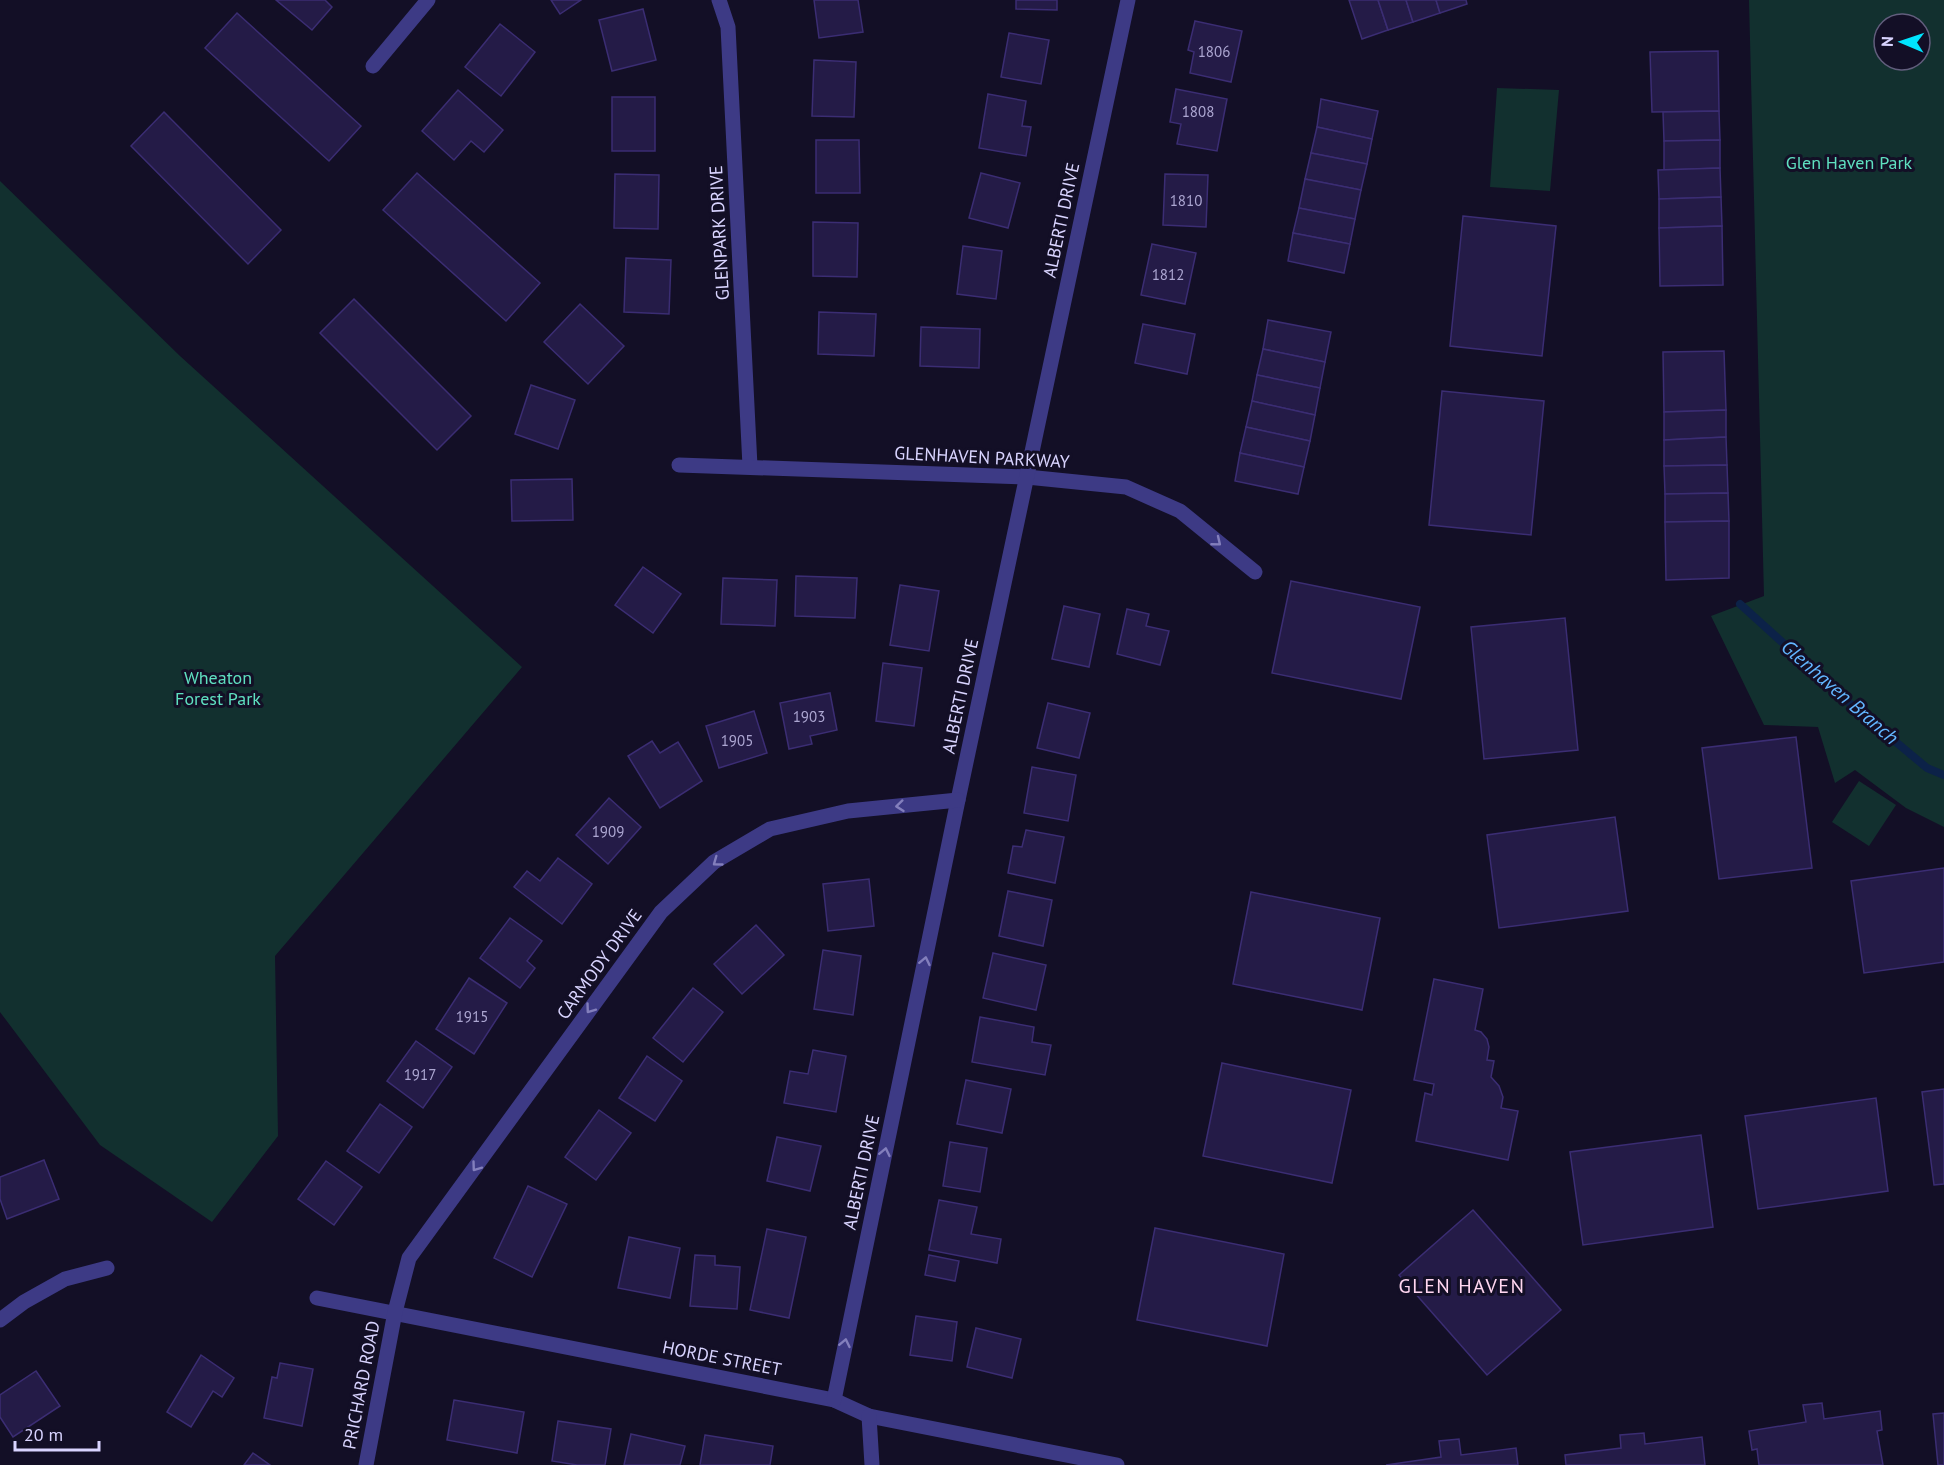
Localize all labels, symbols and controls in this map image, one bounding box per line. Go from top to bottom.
north arrow [1872,12,1932,72]
text: N [1877,36,1897,47]
house number: 1806 [1198,42,1230,61]
house number: 1808 [1182,102,1214,121]
park label: Glen Haven Park [1786,151,1913,174]
street label: ALBERTI DRIVE [1038,160,1084,280]
street label: GLENPARK DRIVE [704,165,734,301]
house number: 1810 [1170,191,1202,210]
house number: 1812 [1152,265,1184,284]
street label: GLENHAVEN PARKWAY [894,441,1070,473]
one-way arrow [1210,534,1221,545]
water label: Glenhaven Branch [1776,634,1904,750]
street label: ALBERTI DRIVE [937,636,983,756]
park label: Wheaton Forest Park [175,666,261,710]
house number: 1903 [793,707,825,726]
house number: 1905 [721,731,753,750]
one-way arrow [895,799,905,812]
house number: 1909 [592,822,624,841]
one-way arrow [712,855,723,866]
street label: CARMODY DRIVE [551,904,647,1024]
one-way arrow [918,957,931,967]
one-way arrow [587,1003,598,1014]
house number: 1915 [456,1007,488,1026]
house number: 1917 [404,1065,436,1084]
street label: ALBERTI DRIVE [838,1112,884,1232]
one-way arrow [878,1147,891,1157]
one-way arrow [472,1160,483,1171]
district label: GLEN HAVEN [1399,1273,1525,1299]
street label: PRICHARD ROAD [337,1319,385,1451]
street label: HORDE STREET [660,1335,784,1381]
one-way arrow [838,1338,851,1348]
scale bar [15,1414,99,1452]
text: 20 m [24,1423,63,1446]

